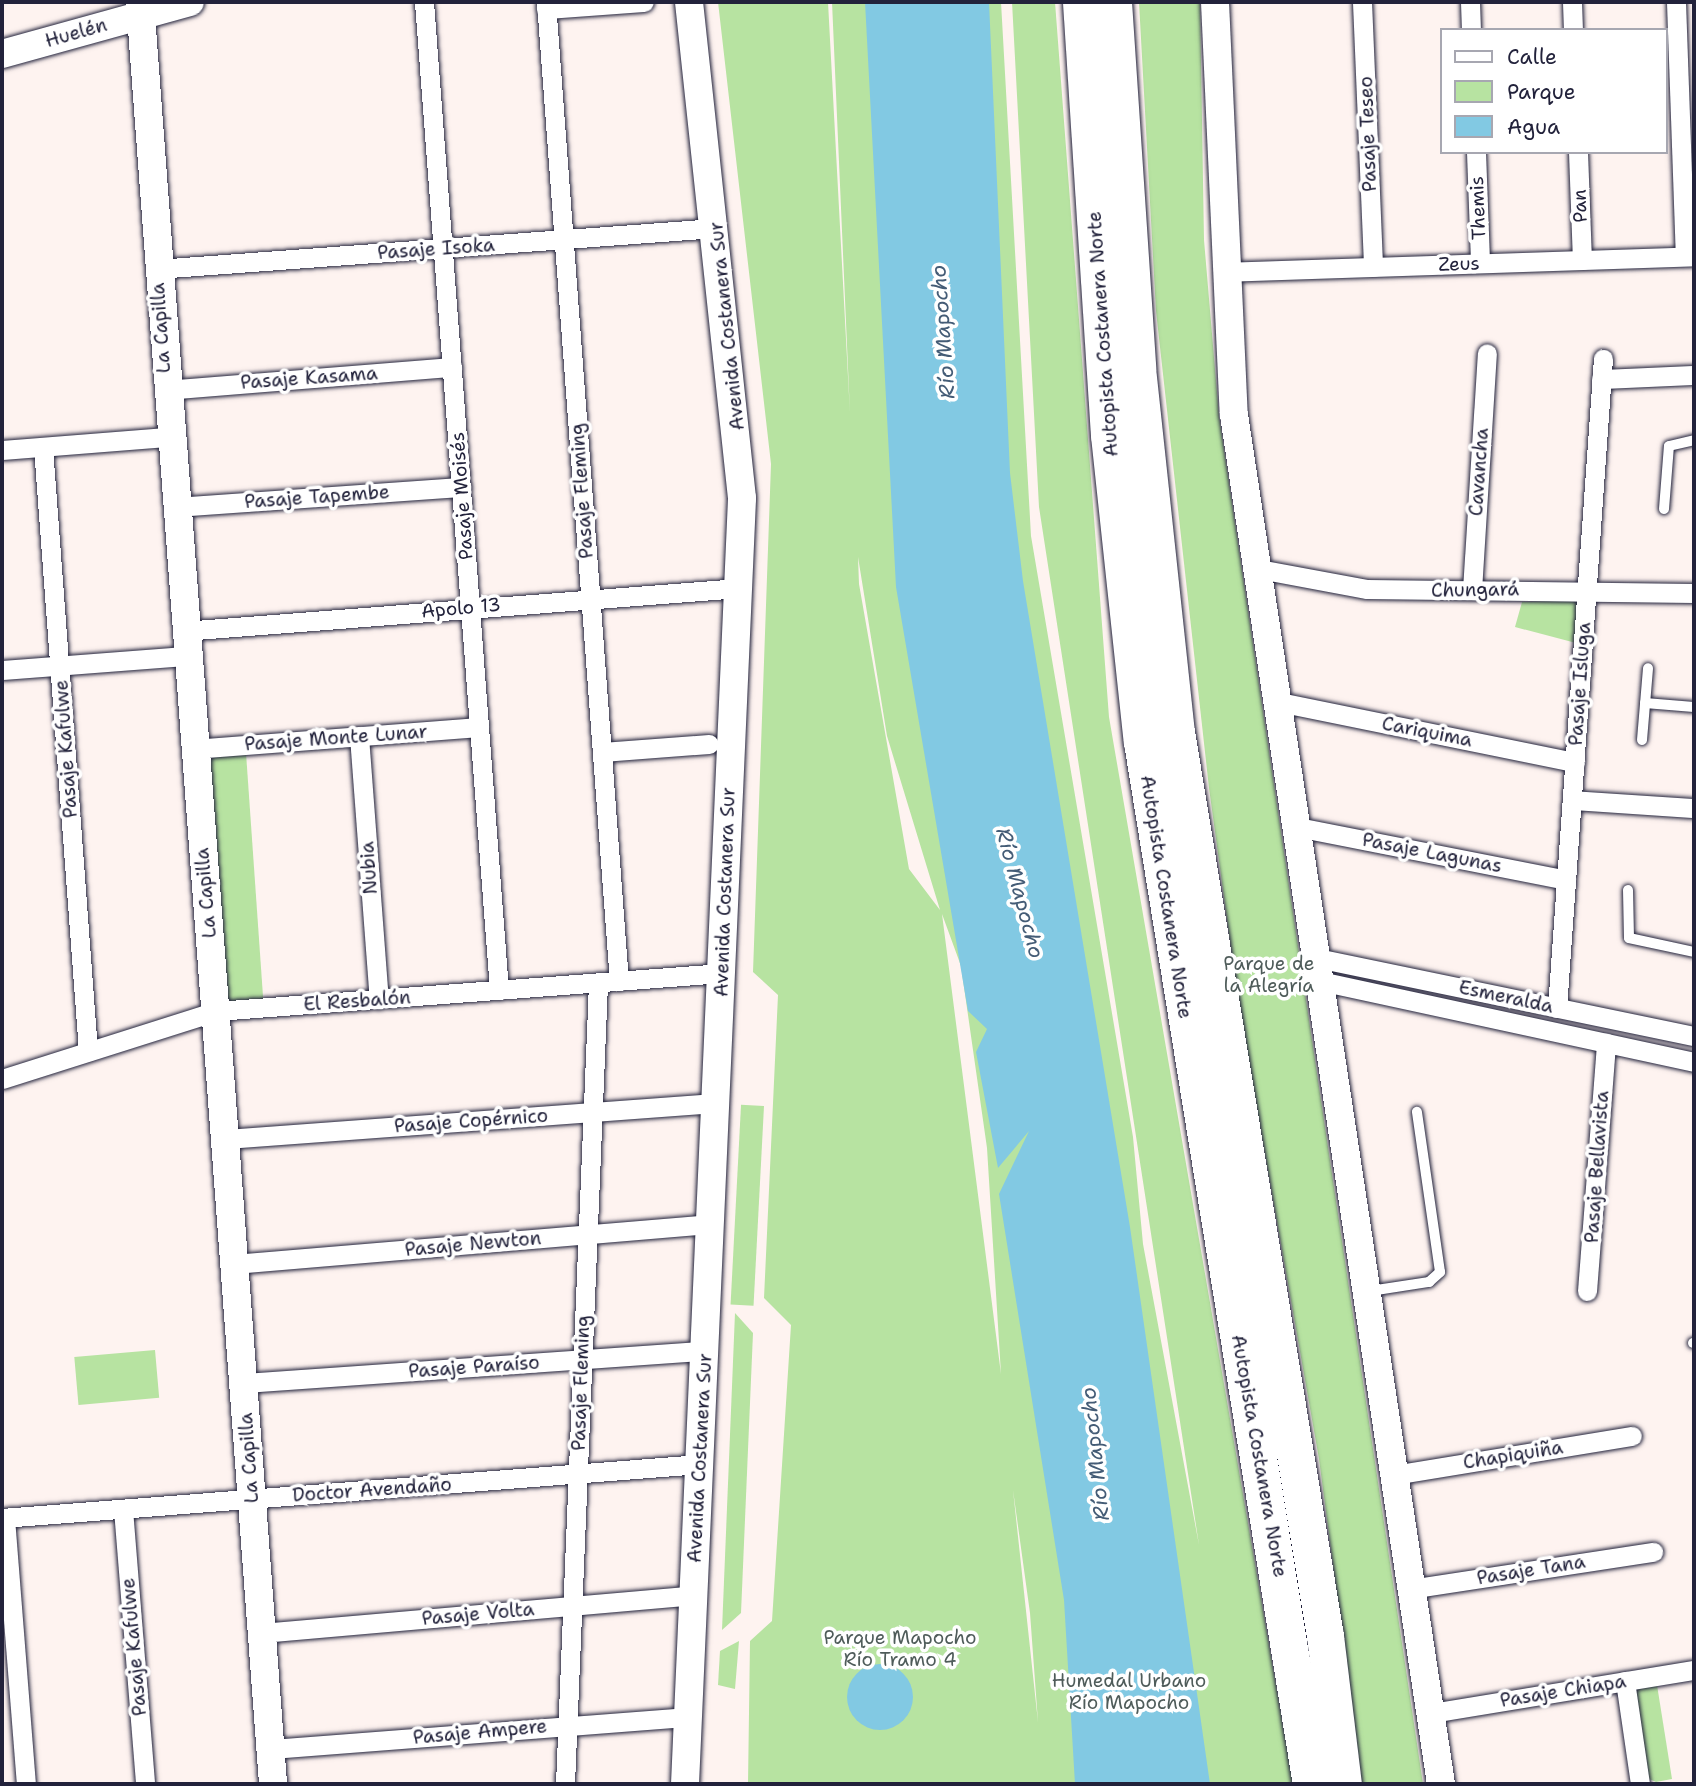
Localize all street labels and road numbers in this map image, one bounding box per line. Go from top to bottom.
street label: Huelén [43,13,109,53]
street label: Pasaje Teseo [1355,76,1381,192]
street label: Themis [1465,176,1491,240]
street label: Pan [1568,189,1592,223]
street label: Autopista Costanera Norte [1083,210,1123,458]
street label: Avenida Costanera Sur [705,220,749,432]
street label: Pasaje Isoka [377,234,495,264]
street label: Zeus [1438,252,1480,276]
street label: La Capilla [146,282,176,374]
street label: Pasaje Kasama [240,362,378,394]
street label: Pasaje Fleming [566,423,598,559]
street label: Cavancha [1465,427,1493,517]
street label: Pasaje Moisés [446,431,478,561]
street label: Pasaje Tapembe [244,481,390,513]
street label: Chungará [1431,578,1519,602]
street label: Apolo 13 [420,593,502,623]
street label: Pasaje Isluga [1564,621,1596,747]
street label: Pasaje Kafulwe [50,679,82,819]
street label: Cariquima [1380,712,1474,752]
street label: Pasaje Monte Lunar [244,720,428,756]
street label: Autopista Costanera Norte [1135,774,1197,1020]
street label: Avenida Costanera Sur [710,787,740,997]
street label: Pasaje Lagunas [1360,828,1504,878]
street label: Nubia [356,841,382,895]
street label: La Capilla [191,847,221,939]
street label: Esmeralda [1457,976,1555,1018]
street label: El Resbalón [303,986,411,1016]
street label: Pasaje Bellavista [1580,1090,1614,1244]
street label: Pasaje Copérnico [393,1104,549,1138]
street label: Pasaje Newton [404,1227,542,1261]
street label: Pasaje Fleming [567,1315,595,1451]
street label: Autopista Costanera Norte [1226,1333,1292,1579]
street label: Pasaje Paraíso [408,1351,540,1383]
street label: Avenida Costanera Sur [683,1353,717,1563]
street label: La Capilla [234,1412,264,1504]
street label: Chapiquiña [1461,1436,1565,1474]
street label: Doctor Avendaño [292,1473,452,1507]
street label: Pasaje Tana [1475,1550,1587,1590]
street label: Pasaje Kafulwe [117,1577,151,1717]
street label: Pasaje Volta [421,1598,535,1630]
street label: Pasaje Chiapa [1498,1670,1628,1712]
street label: Pasaje Ampere [412,1715,548,1749]

